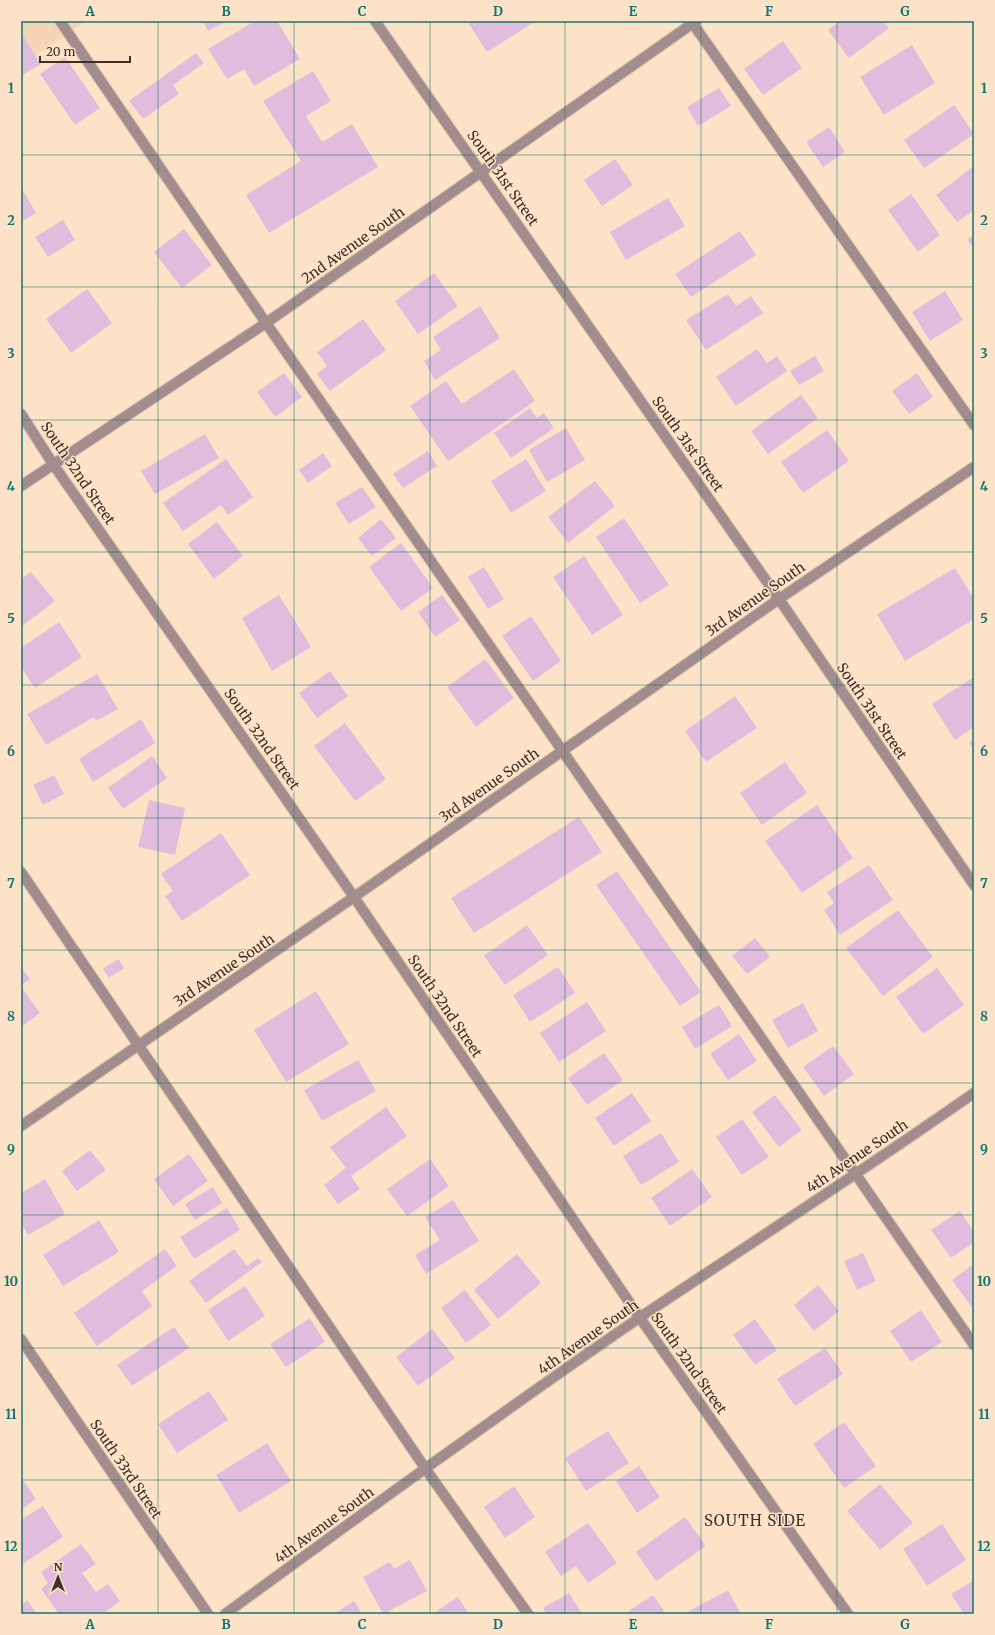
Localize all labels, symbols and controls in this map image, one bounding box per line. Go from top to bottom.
text: A [84,3,95,20]
text: B [221,3,231,20]
text: C [358,3,367,20]
text: D [493,3,503,20]
text: E [629,3,638,20]
text: F [765,3,773,20]
text: G [900,3,910,20]
scale bar [40,38,130,64]
text: 20 m [46,44,75,59]
text: 1 [8,80,14,97]
text: 1 [981,80,987,97]
street label: South 31st Street [463,127,543,230]
street label: 2nd Avenue South [298,203,408,287]
text: 2 [7,212,15,229]
text: 2 [980,212,988,229]
text: 3 [7,345,15,362]
text: 3 [980,345,988,362]
street label: South 31st Street [648,393,728,496]
street label: South 32nd Street [37,418,119,528]
text: 4 [7,478,16,495]
text: 4 [980,478,989,495]
street label: 3rd Avenue South [702,558,808,640]
text: 5 [7,610,15,627]
text: 5 [980,610,988,627]
street label: South 31st Street [833,659,911,763]
street label: South 32nd Street [220,685,304,794]
text: 6 [7,743,15,760]
text: 6 [980,743,988,760]
street label: 3rd Avenue South [436,744,542,826]
text: 7 [7,875,15,892]
text: 7 [980,875,988,892]
street label: 3rd Avenue South [170,930,278,1010]
street label: South 32nd Street [404,951,486,1061]
text: 8 [7,1008,15,1025]
text: 8 [980,1008,988,1025]
street label: 4th Avenue South [803,1115,911,1197]
text: 9 [7,1141,15,1158]
text: 9 [980,1141,988,1158]
text: 10 [4,1273,18,1290]
text: 10 [977,1273,991,1290]
street label: 4th Avenue South [534,1296,642,1378]
street label: South 32nd Street [647,1309,731,1418]
text: 11 [5,1406,17,1423]
text: 11 [978,1406,990,1423]
street label: South 33rd Street [86,1416,166,1523]
street label: 4th Avenue South [271,1483,377,1567]
district label: SOUTH SIDE [704,1511,806,1530]
text: 12 [4,1538,18,1555]
text: 12 [977,1538,991,1555]
north arrow [38,1557,78,1597]
text: N [54,1560,63,1574]
text: A [84,1616,95,1633]
text: B [221,1616,231,1633]
text: C [358,1616,367,1633]
text: D [493,1616,503,1633]
text: E [629,1616,638,1633]
text: F [765,1616,773,1633]
text: G [900,1616,910,1633]

